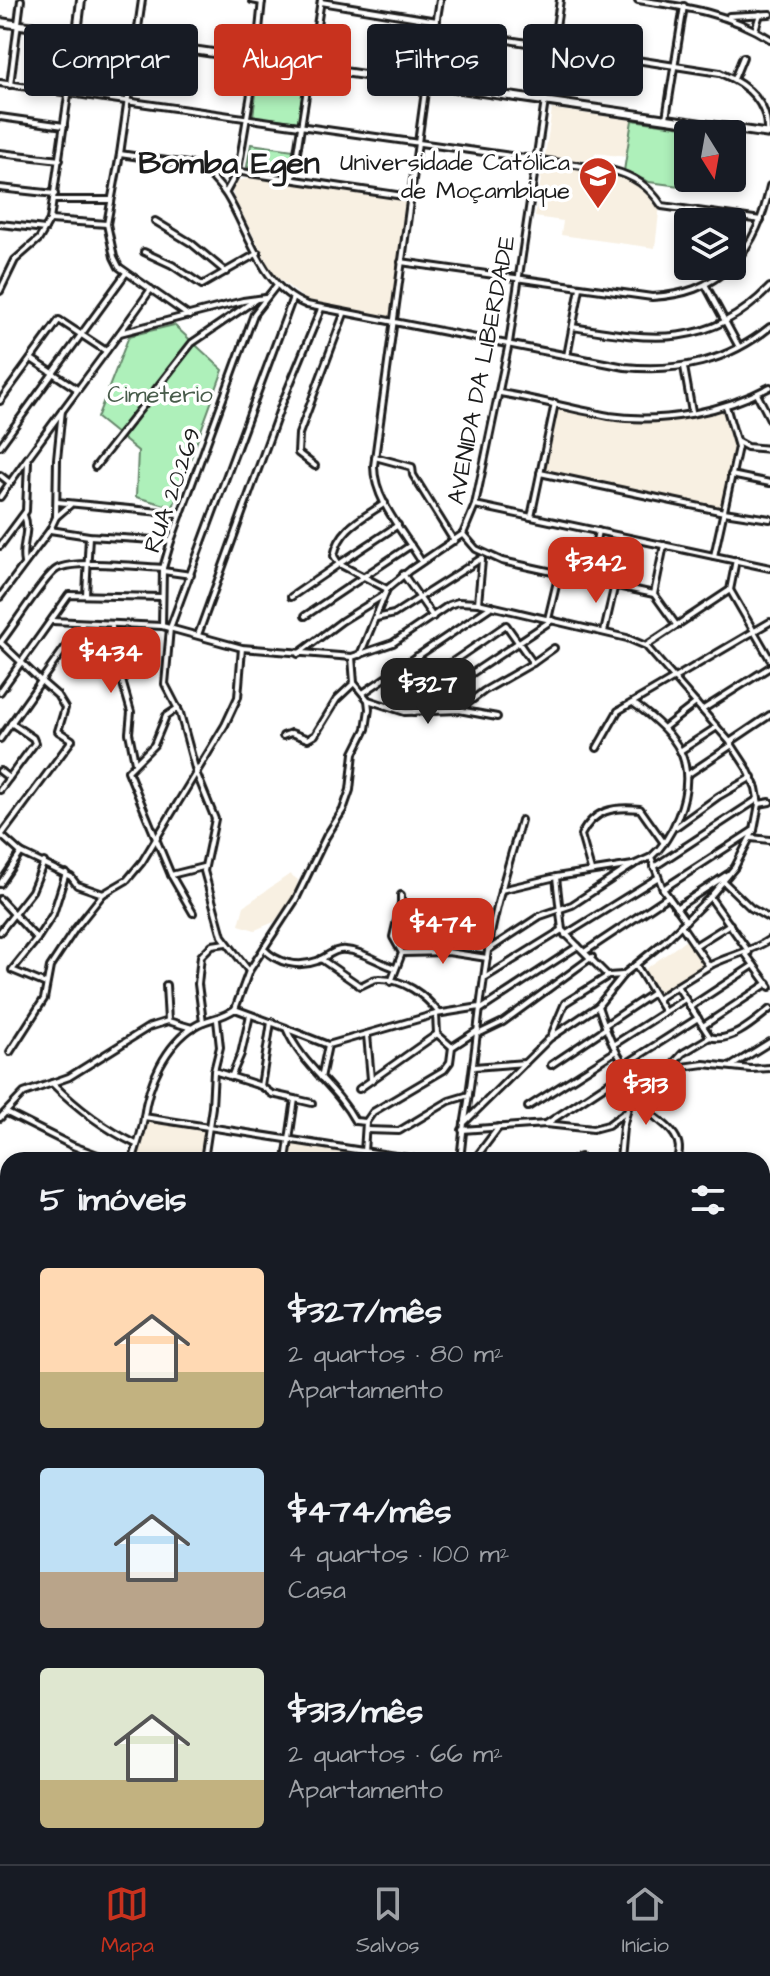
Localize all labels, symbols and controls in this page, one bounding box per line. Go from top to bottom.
chip: Comprar [24,24,198,96]
chip: Alugar [214,24,351,96]
chip: Filtros [367,24,507,96]
chip: Novo [523,24,643,96]
north arrow [674,120,746,192]
map controls [674,120,746,280]
district label: Bomba Egen [138,141,320,187]
place label: Universidade Católica de Moçambique [340,146,570,208]
school or university icon: Universidade Católica de Moçambique [577,155,619,210]
button: layers [674,208,746,280]
street label: AVENIDA DA LIBERDADE [439,233,525,508]
park label: Cimeterio [107,378,213,412]
street label: RUA 20.269 [136,423,210,557]
pin: $342 [549,537,643,605]
text: $342 [566,545,626,581]
pin: $434 [64,627,158,695]
text: $434 [79,635,143,671]
pin: $327 [381,658,475,726]
text: $327 [399,666,457,702]
pin: $474 [396,898,490,966]
text: $474 [410,906,476,942]
pin: $313 [599,1059,693,1127]
text: $313 [624,1067,668,1103]
text: 5 imóveis [40,1176,187,1224]
icon: filters [686,1178,730,1222]
text: $327/mês [288,1288,442,1336]
icon: home [104,1300,200,1396]
text: 2 quartos · 80 m² [288,1336,504,1372]
text: Apartamento [288,1372,443,1408]
text: $474/mês [288,1488,452,1536]
icon: home [104,1500,200,1596]
text: 4 quartos · 100 m² [288,1536,509,1572]
text: Casa [288,1572,346,1608]
text: $313/mês [288,1688,423,1736]
icon: home [104,1700,200,1796]
text: 2 quartos · 66 m² [288,1736,503,1772]
text: Apartamento [288,1772,443,1808]
tab: Mapa [101,1882,154,1961]
tab: Salvos [356,1882,420,1961]
tab: Início [622,1882,669,1961]

